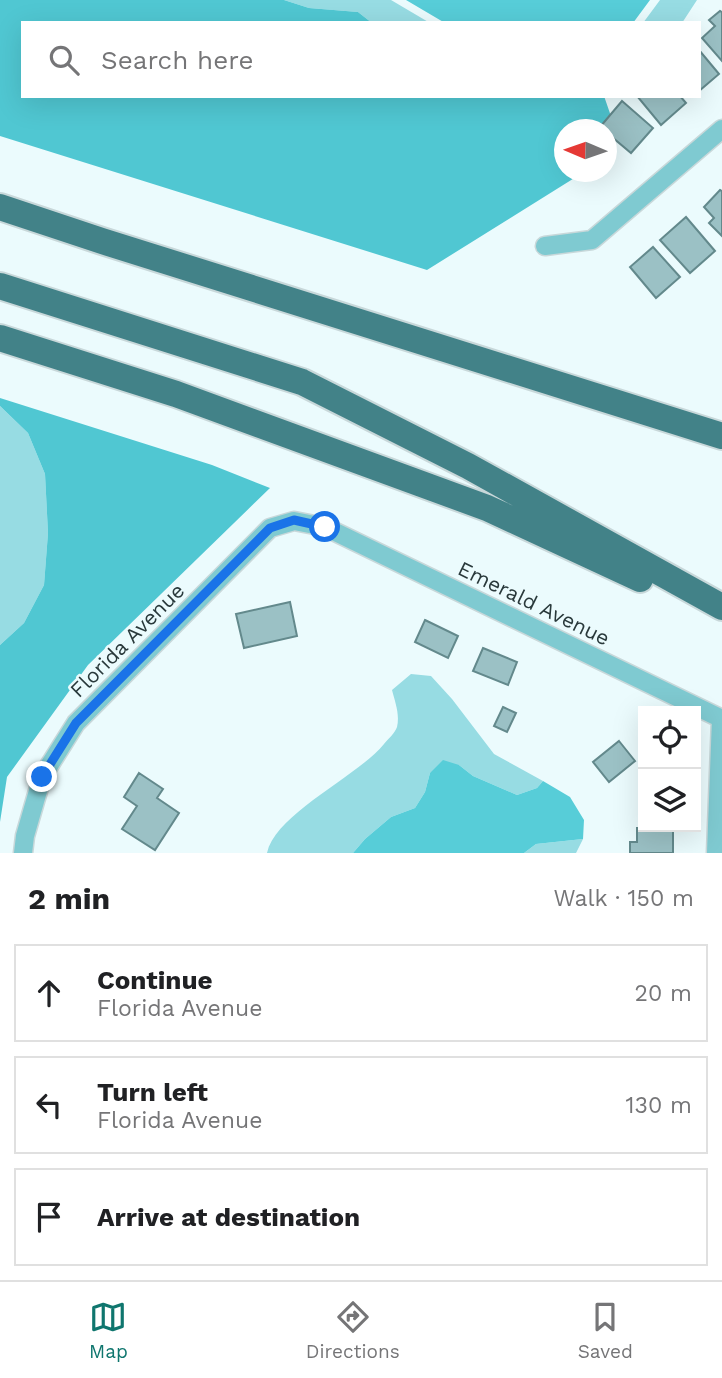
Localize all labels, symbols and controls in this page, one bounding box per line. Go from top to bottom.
search box [21,21,701,98]
icon: search [45,41,83,79]
text: Search here [101,45,253,75]
north arrow [554,119,617,182]
route start [309,511,340,542]
street label: Emerald Avenue [454,555,614,651]
street label: Florida Avenue [65,578,189,702]
map controls [638,706,701,832]
button: locate [638,706,701,769]
route end [26,761,57,792]
button: layers [638,769,701,832]
text: 2 min [28,881,110,916]
text: Walk · 150 m [553,885,694,912]
text: Continue [97,965,213,995]
icon: ahead [30,974,68,1012]
text: 20 m [635,980,692,1007]
text: Florida Avenue [97,995,263,1022]
text: Turn left [97,1077,208,1107]
icon: left [30,1086,68,1124]
text: 130 m [626,1092,692,1119]
text: Florida Avenue [97,1107,263,1134]
icon: arrive [30,1198,68,1236]
text: Arrive at destination [97,1202,360,1232]
tab: Map [89,1298,128,1363]
tab: Directions [306,1298,400,1363]
tab: Saved [578,1298,633,1363]

